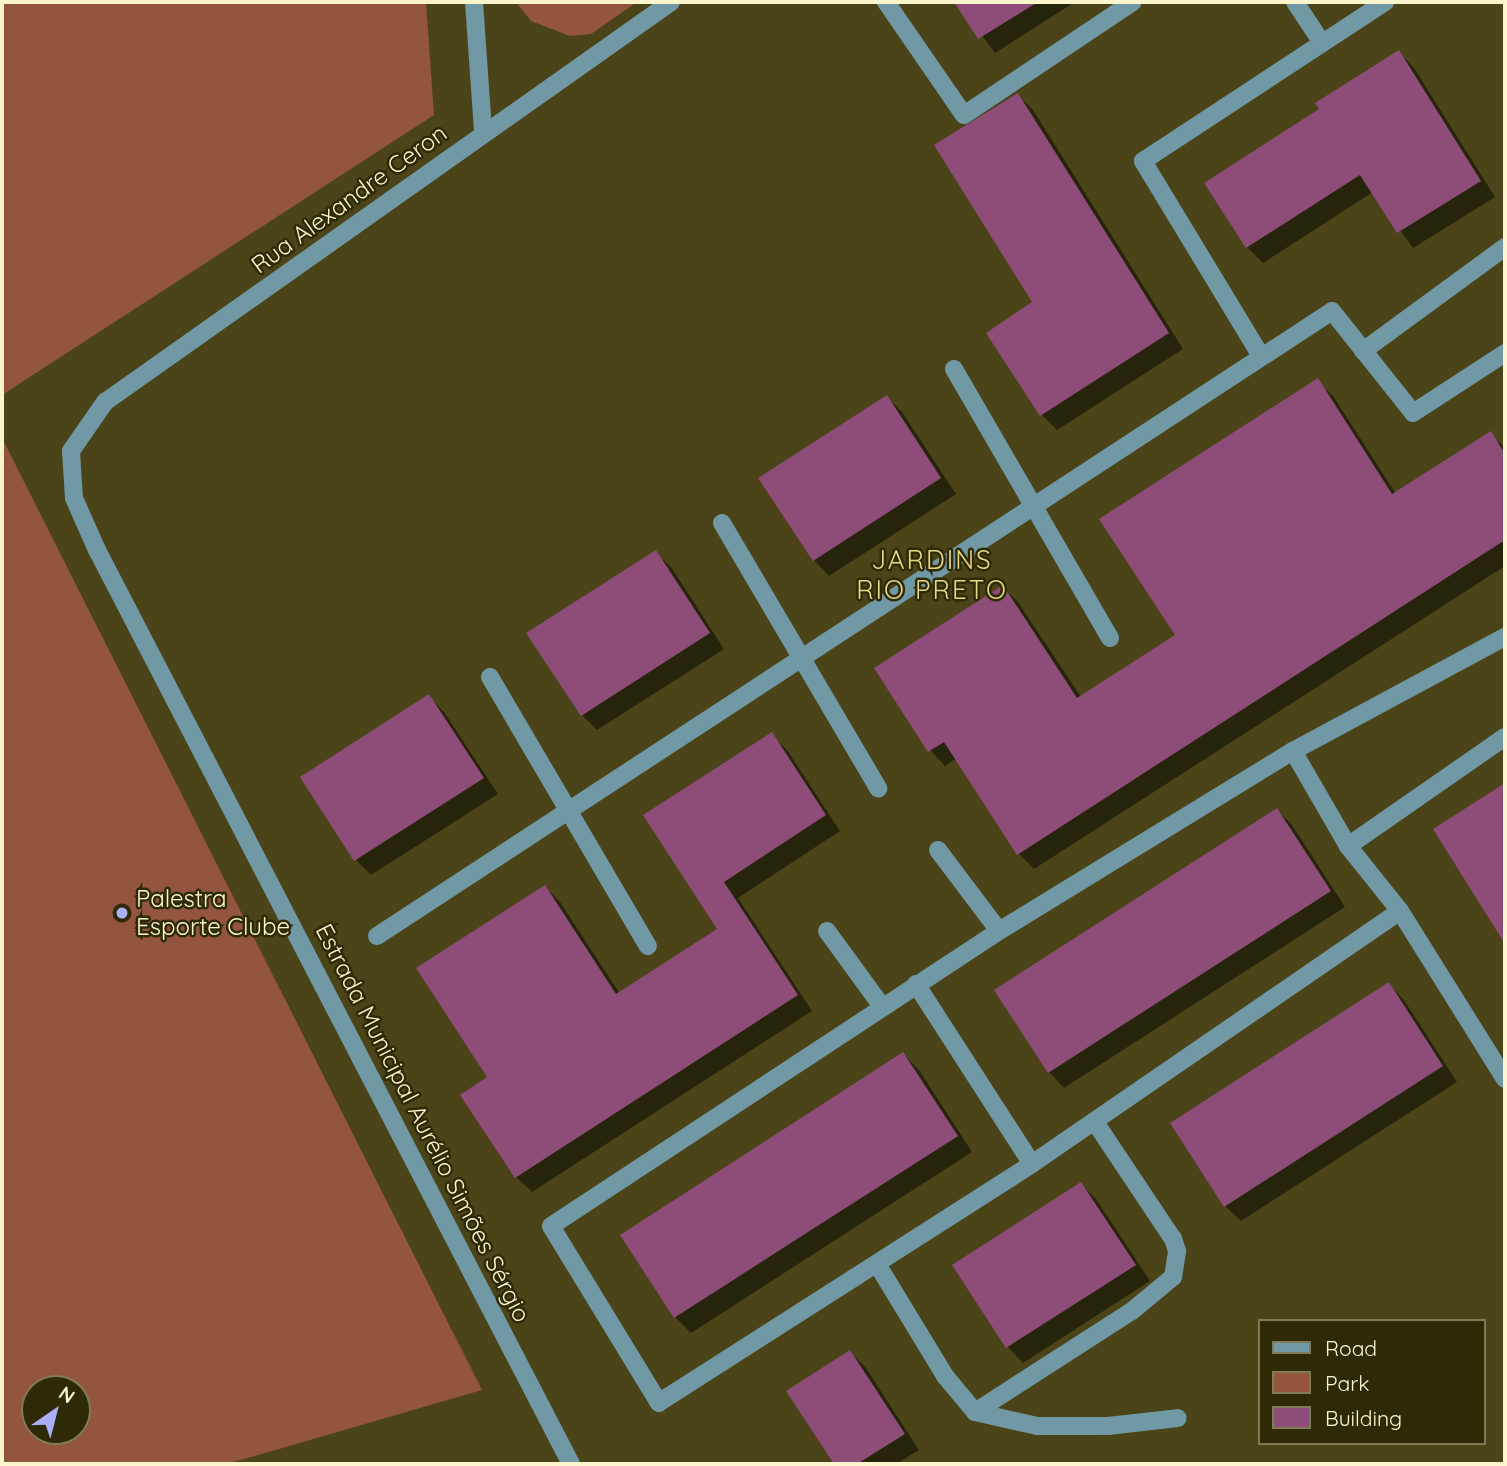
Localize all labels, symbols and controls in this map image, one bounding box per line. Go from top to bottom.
street label: Rua Alexandre Ceron [246,118,452,280]
district label: JARDINS RIO PRETO [857,544,1007,606]
place label: Palestra Esporte Clube [136,885,290,941]
marker: Palestra Esporte Clube [114,905,130,921]
street label: Estrada Municipal Aurélio Simões Sérgio [310,919,536,1327]
legend [1258,1319,1486,1445]
text: Road [1325,1335,1377,1361]
text: Park [1325,1370,1369,1396]
north arrow [21,1375,91,1445]
text: N [54,1381,80,1408]
text: Building [1325,1405,1402,1431]

